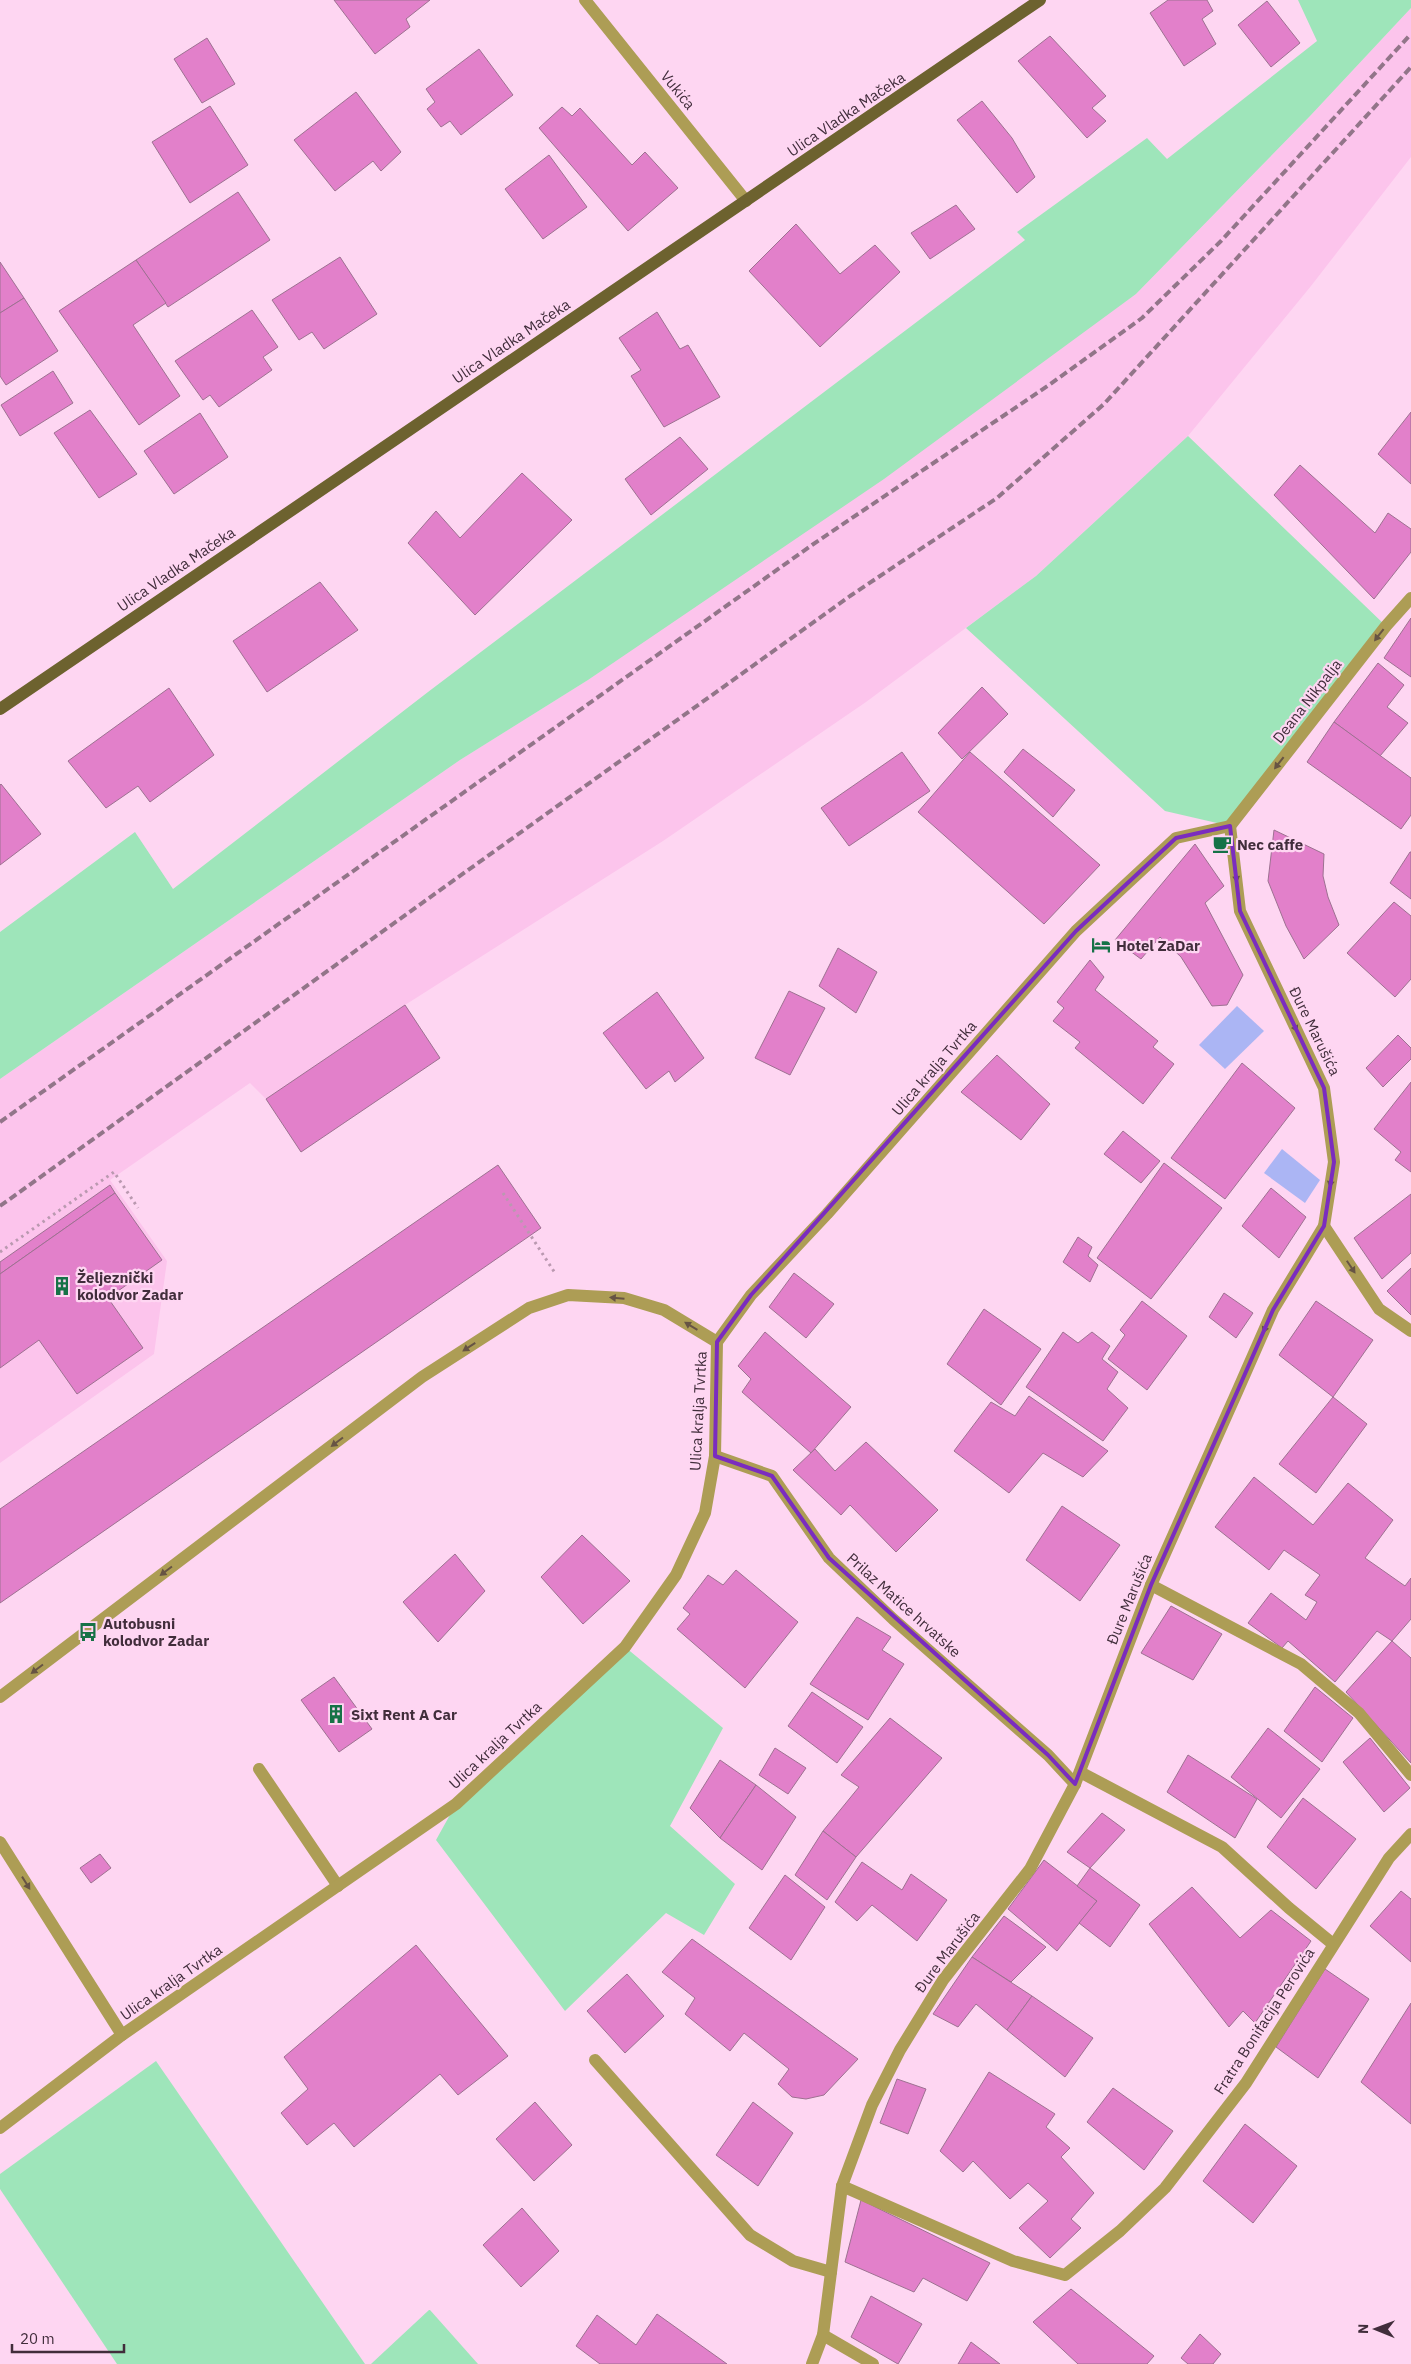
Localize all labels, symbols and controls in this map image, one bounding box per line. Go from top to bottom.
street label: Vukića [657,67,699,113]
street label: Ulica Vladka Mačeka [783,68,909,160]
street label: Ulica Vladka Mačeka [448,295,574,387]
street label: Ulica Vladka Mačeka [113,523,239,615]
one-way arrow [1374,628,1384,642]
street label: Deana Nikpalja [1268,655,1346,747]
one-way arrow [1274,756,1285,769]
cafe icon: Nec caffe [1211,833,1233,855]
place label: Nec caffe [1237,835,1303,854]
one-way arrow [1232,867,1240,883]
hotel icon: Hotel ZaDar [1090,934,1112,956]
place label: Hotel ZaDar [1116,936,1200,955]
street label: Đure Marušića [1285,983,1345,1079]
street label: Ulica kralja Tvrtka [887,1017,981,1119]
one-way arrow [1290,1018,1298,1032]
one-way arrow [1327,1172,1335,1188]
one-way arrow [1346,1260,1356,1273]
place label: Željeznički kolodvor Zadar [77,1268,183,1304]
building icon: Željeznički kolodvor Zadar [51,1275,73,1297]
one-way arrow [609,1294,625,1302]
one-way arrow [1262,1319,1270,1333]
one-way arrow [684,1321,697,1331]
one-way arrow [462,1342,475,1352]
street label: Ulica kralja Tvrtka [685,1351,711,1471]
one-way arrow [331,1436,344,1447]
street label: Prilaz Matice hrvatske [843,1549,965,1661]
street label: Đure Marušića [1102,1551,1156,1647]
one-way arrow [159,1566,173,1576]
place label: Autobusni kolodvor Zadar [103,1614,209,1650]
bus stop icon: Autobusni kolodvor Zadar [77,1621,99,1643]
one-way arrow [30,1664,43,1674]
street label: Ulica kralja Tvrtka [445,1697,545,1793]
building icon: Sixt Rent A Car [325,1703,347,1725]
place label: Sixt Rent A Car [351,1705,457,1724]
one-way arrow [22,1876,31,1889]
street label: Đure Marušića [910,1908,984,1996]
street label: Ulica kralja Tvrtka [116,1940,226,2024]
street label: Fratra Bonifacija Perovića [1209,1944,1319,2098]
north arrow [1351,2304,1401,2354]
scale bar [12,2322,125,2354]
text: N [1354,2324,1372,2334]
text: 20 m [20,2329,55,2348]

